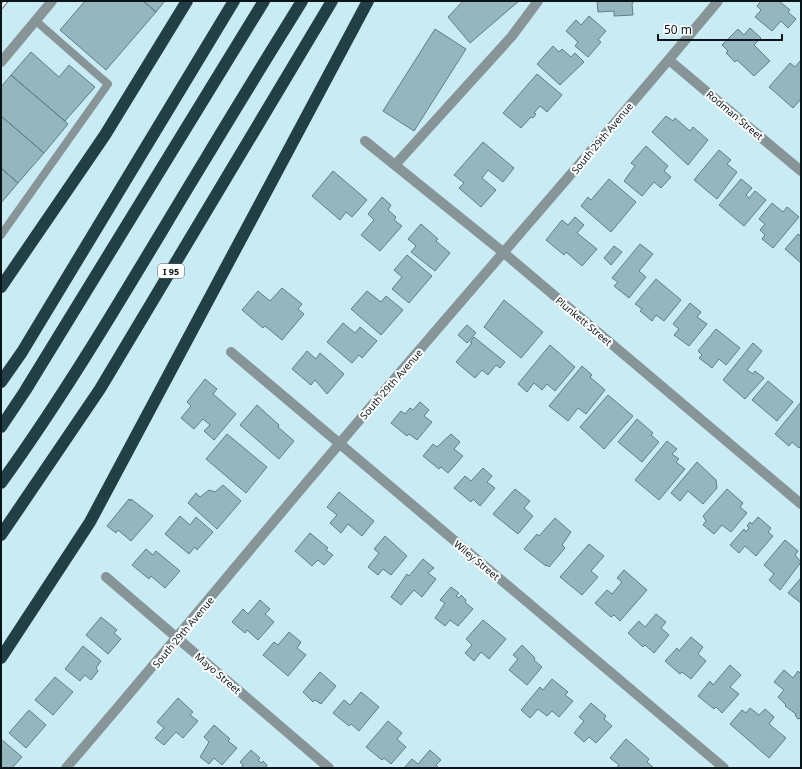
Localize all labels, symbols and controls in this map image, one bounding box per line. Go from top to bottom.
scale bar [658,16,782,42]
text: 50 m [664,21,692,38]
street label: Rodman Street [704,87,767,143]
street label: South 29th Avenue [568,99,636,177]
road number: I 95 [158,264,184,278]
street label: Plunkett Street [553,293,615,349]
street label: South 29th Avenue [357,346,426,422]
street label: Wiley Street [451,537,503,583]
street label: South 29th Avenue [149,593,217,671]
street label: Mayo Street [192,649,244,697]

